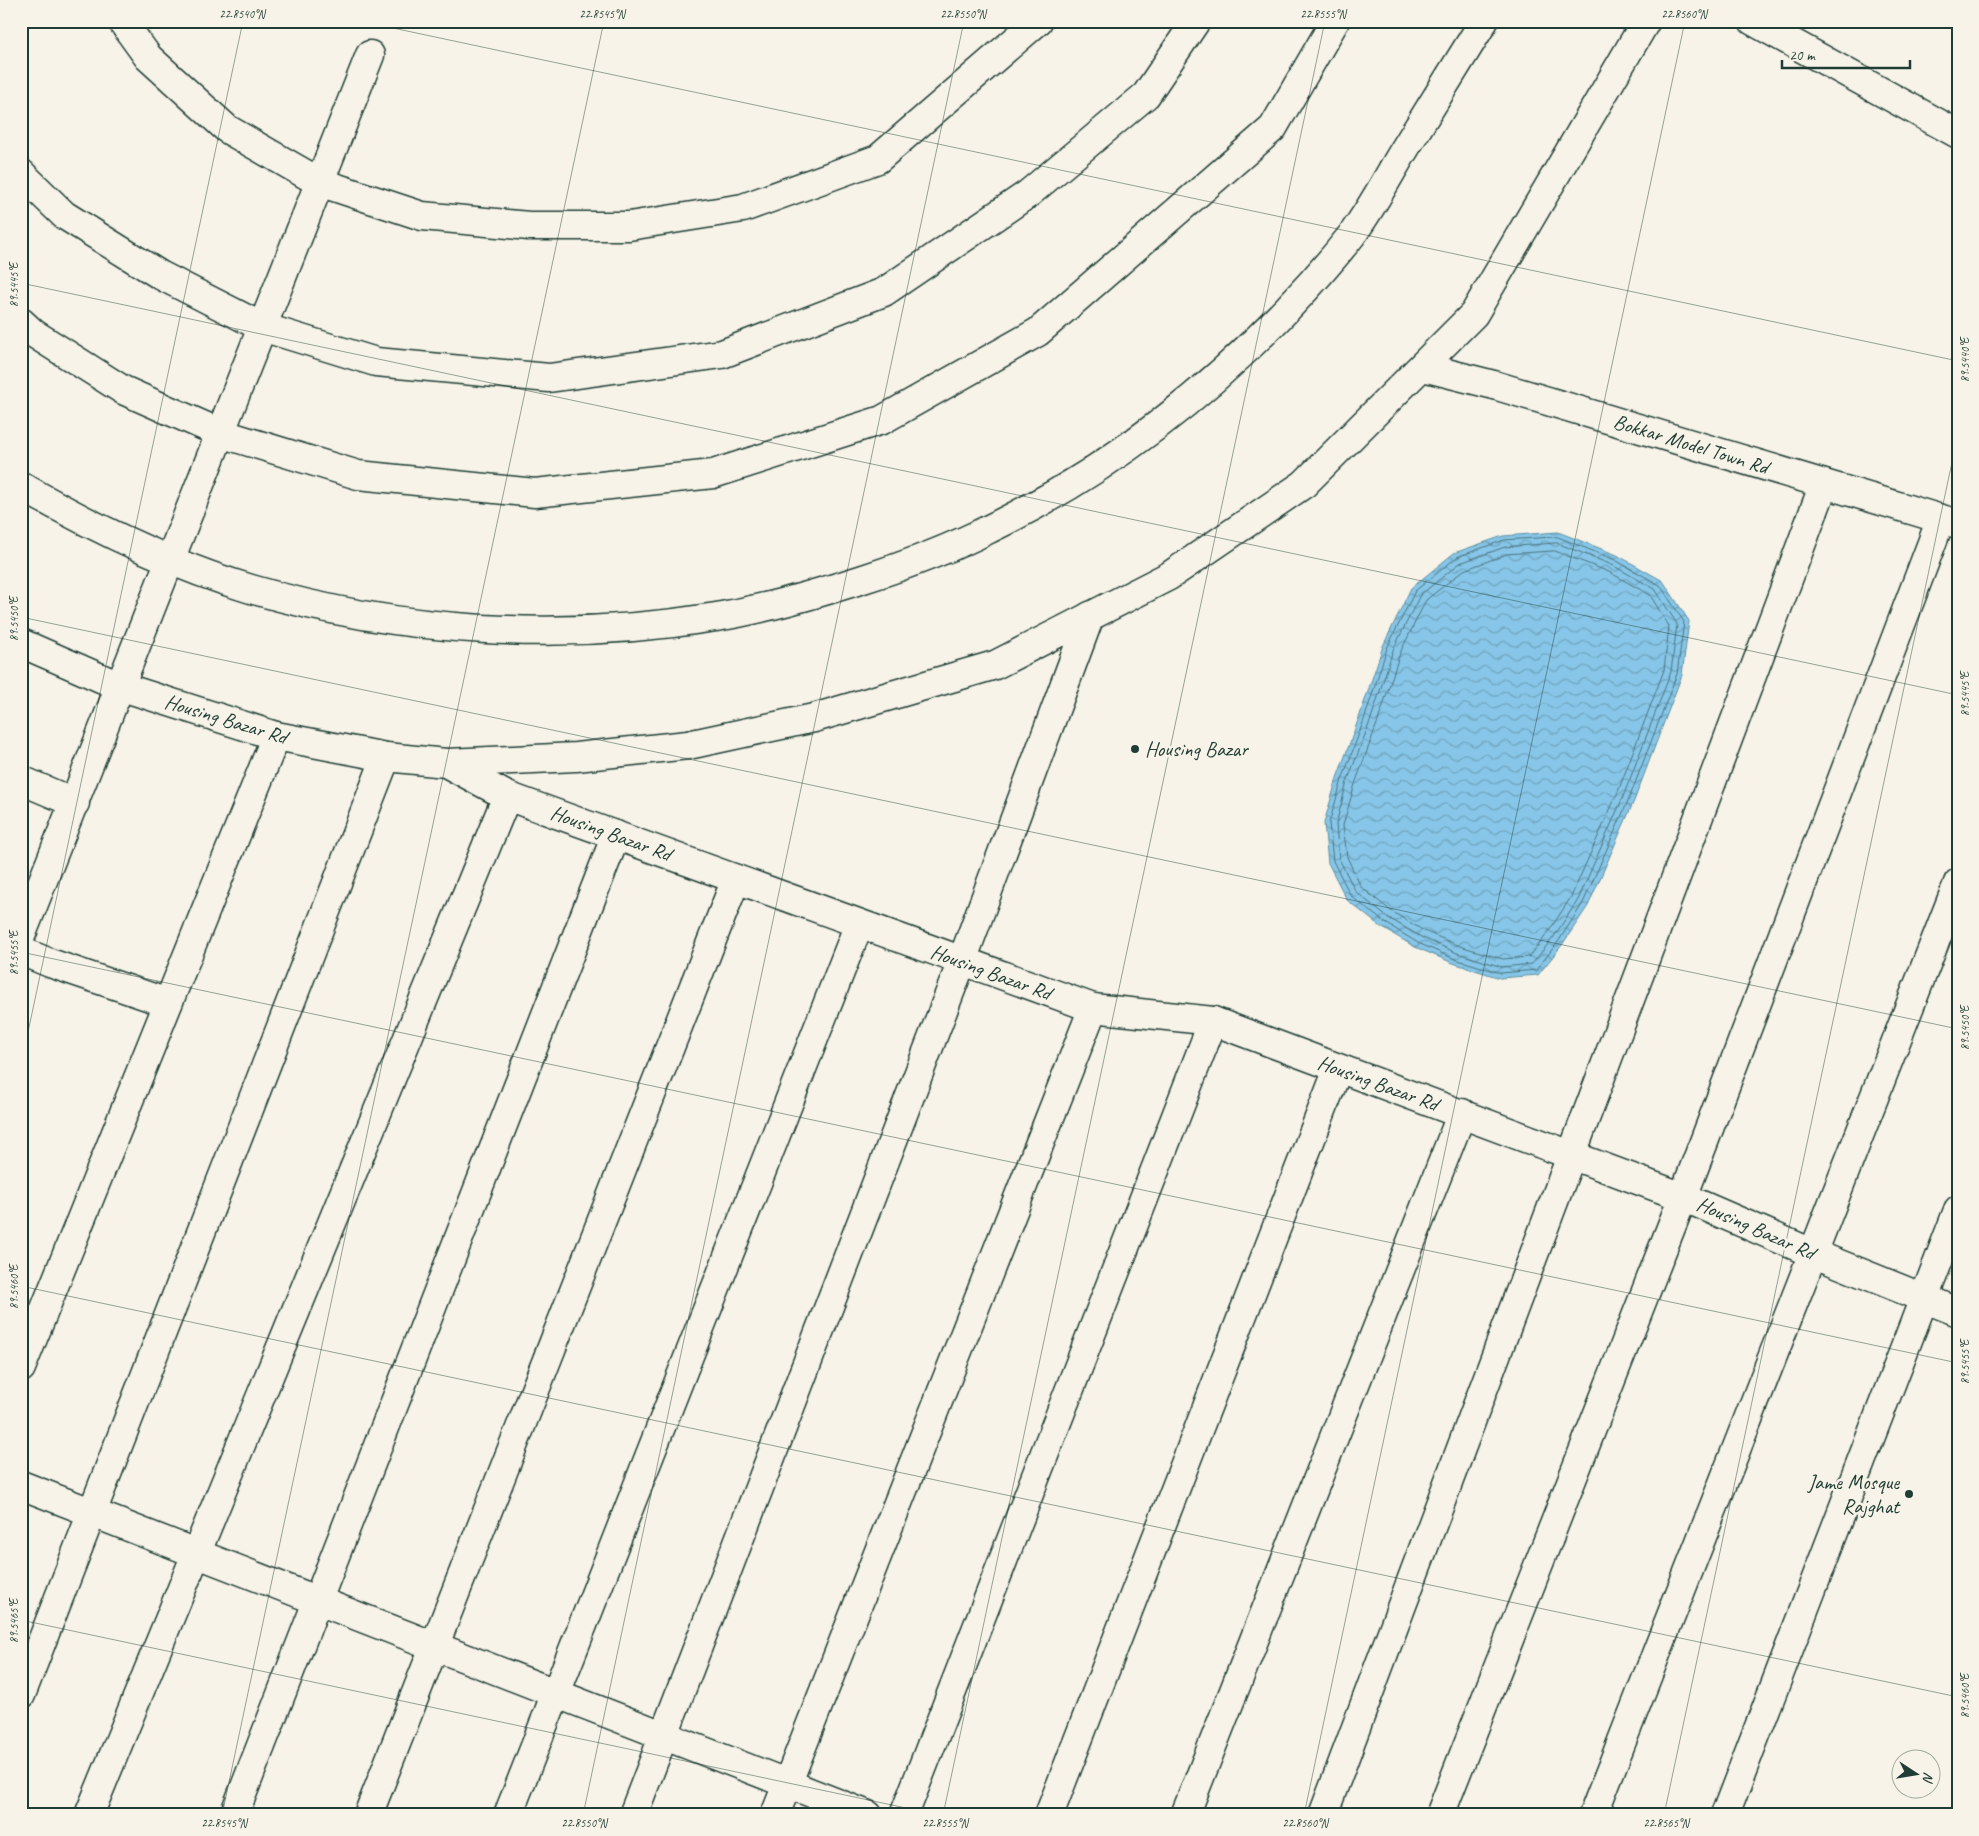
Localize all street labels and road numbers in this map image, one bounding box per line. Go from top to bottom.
street label: Bokkar Model Town Rd [1610,408,1775,481]
street label: Housing Bazar Rd [162,688,293,751]
street label: Housing Bazar Rd [547,799,677,868]
street label: Housing Bazar Rd [927,938,1057,1007]
street label: Housing Bazar Rd [1314,1049,1444,1118]
street label: Housing Bazar Rd [1693,1190,1822,1267]

